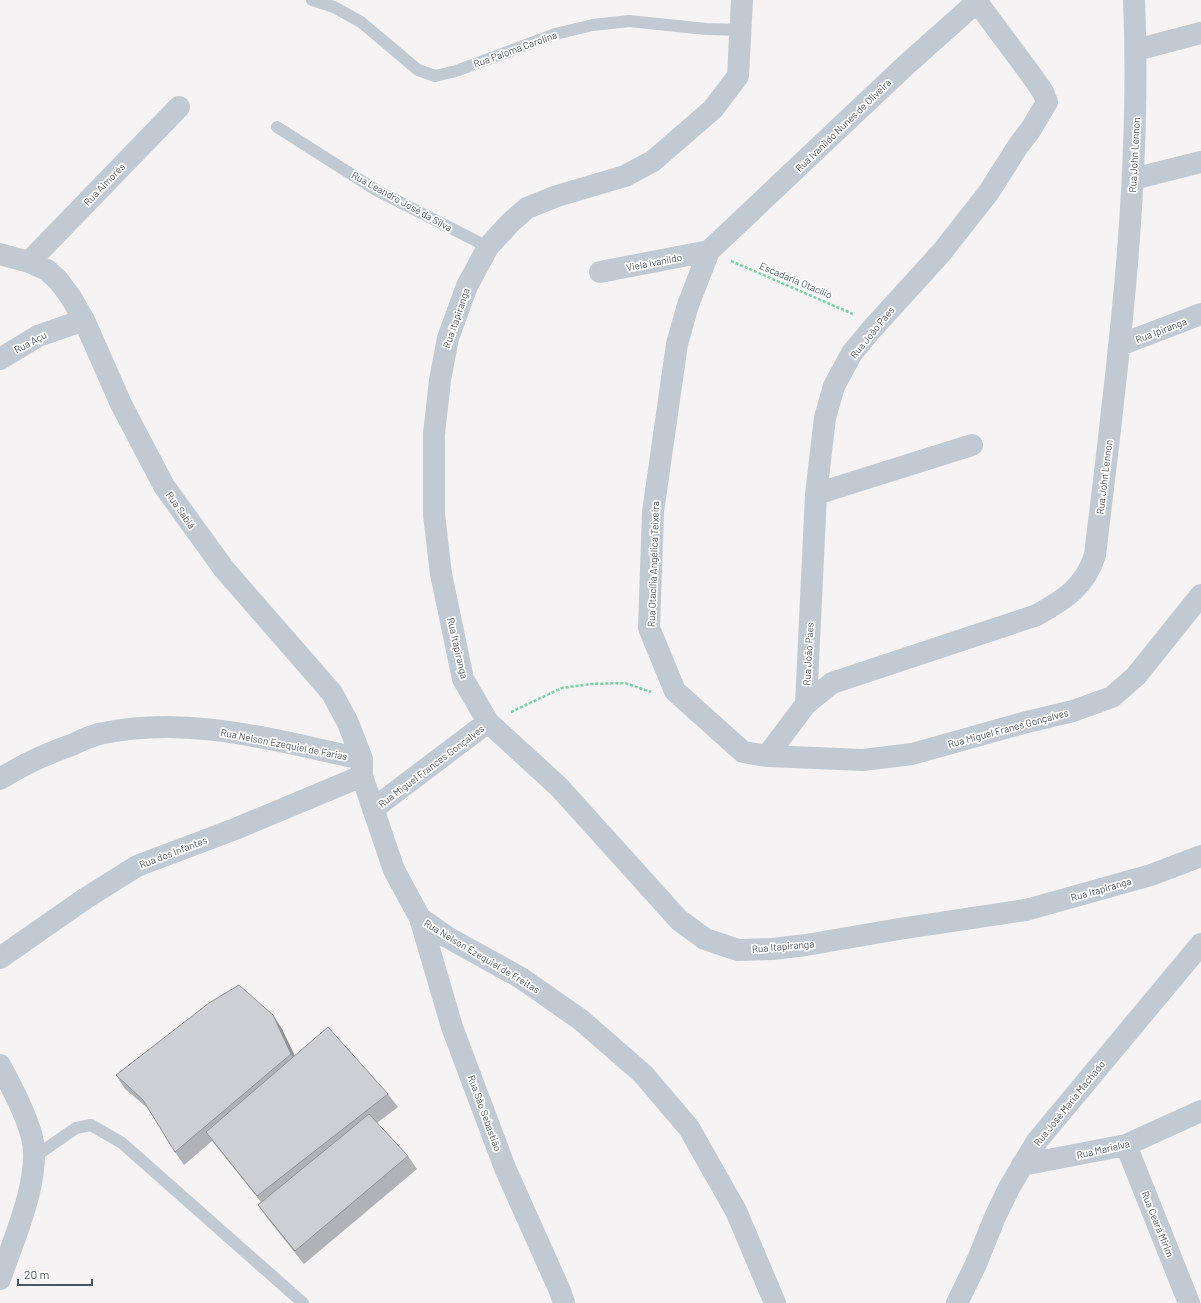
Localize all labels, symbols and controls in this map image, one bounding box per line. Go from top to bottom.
street label: Rua Paloma Carolina [471,28,559,70]
street label: Rua Ivanildo Nunes de Oliveira [793,76,893,174]
street label: Rua John Lennon [1126,117,1142,193]
street label: Rua Aimorés [81,160,127,208]
street label: Rua Leandro José da Silva [350,168,454,234]
street label: Viela Ivanildo [625,251,683,273]
street label: Escadaria Otacílio [758,259,834,301]
street label: Rua Itapiranga [440,286,472,350]
street label: Rua João Paes [847,303,897,360]
street label: Rua Ipiranga [1134,315,1188,345]
street label: Rua Açu [12,328,48,356]
street label: Rua John Lennon [1093,439,1115,515]
street label: Rua Sabiá [164,489,198,531]
street label: Rua Otacília Angélica Teixeira [645,501,661,627]
street label: Rua Itapiranga [445,616,471,680]
street label: Rua João Paes [800,622,816,686]
street label: Rua Miguel Franes Gonçalves [946,706,1070,750]
street label: Rua Miguel Frances Gonçalves [376,722,487,810]
street label: Rua Nelson Ezequiel de Farias [220,726,349,762]
street label: Rua dos Infantes [137,833,209,870]
street label: Rua Itapiranga [1069,875,1133,903]
street label: Rua Nelson Ezequiel de Freitas [422,917,542,995]
street label: Rua Itapiranga [751,937,815,955]
street label: Rua José Maria Machado [1031,1058,1107,1148]
street label: Rua São Sebastião [466,1073,504,1153]
street label: Rua Marialva [1075,1137,1131,1161]
street label: Rua Ceará Mirim [1139,1189,1177,1259]
scale bar [18,1261,92,1287]
text: 20 m [24,1267,50,1281]

